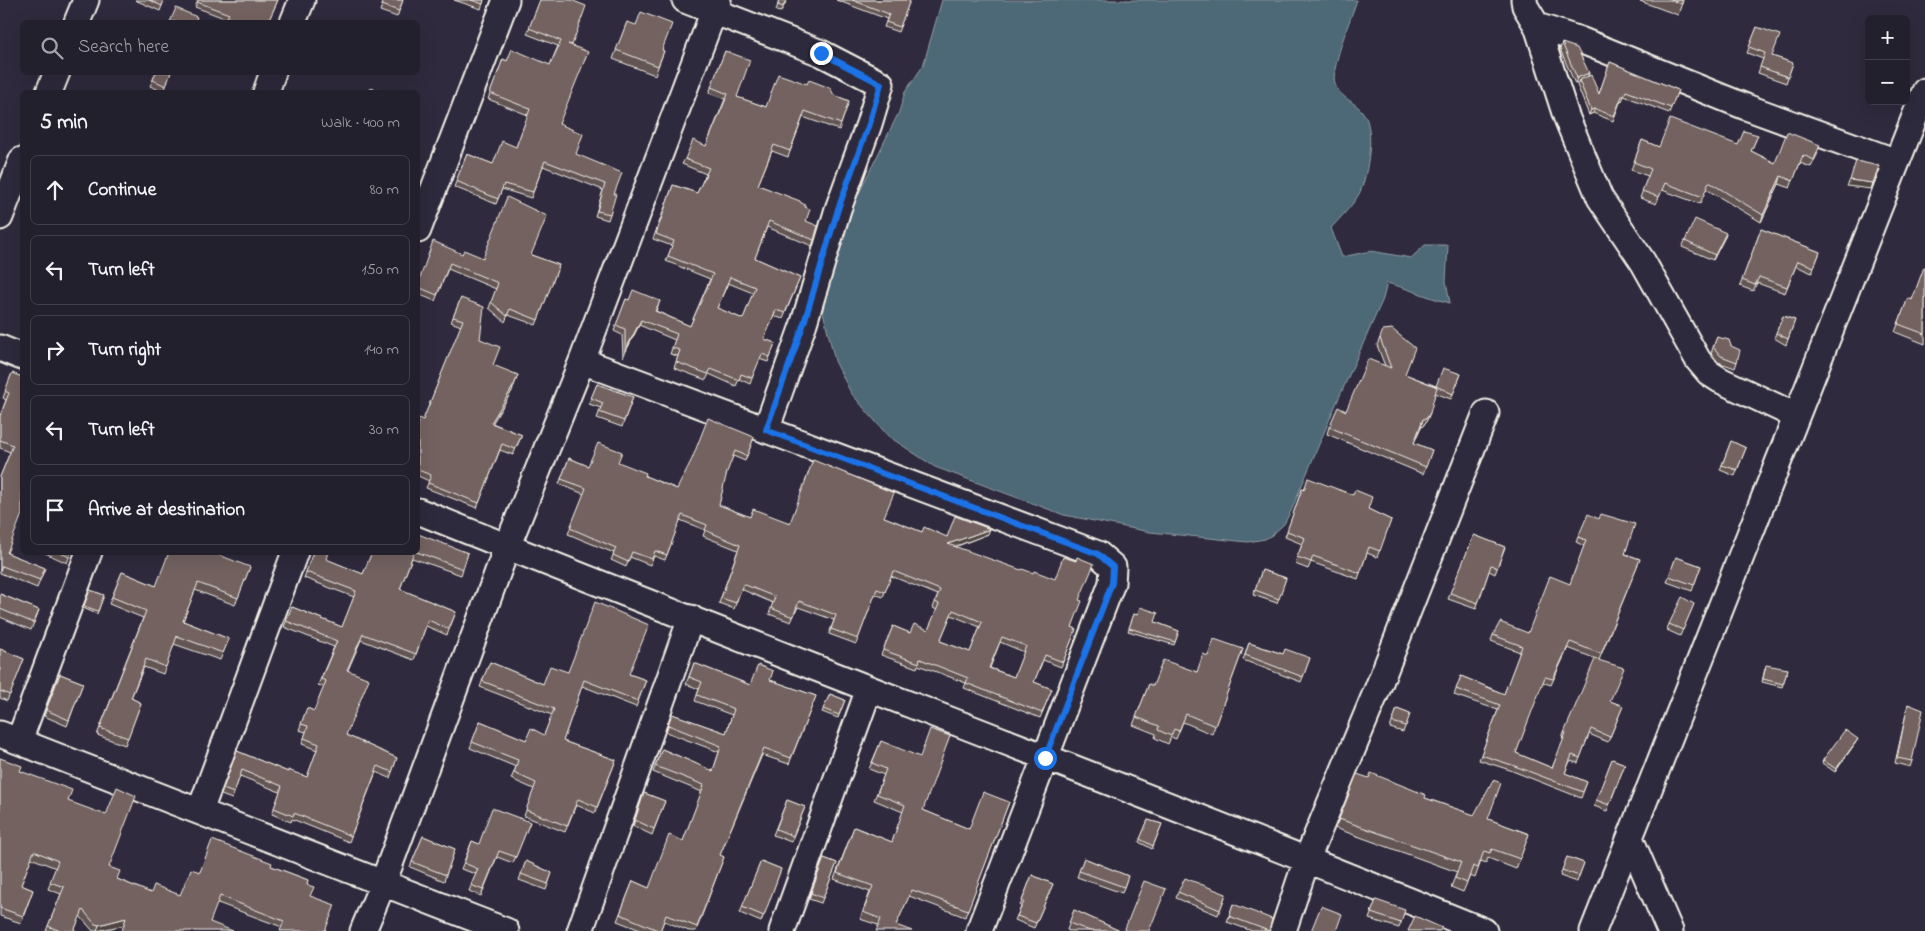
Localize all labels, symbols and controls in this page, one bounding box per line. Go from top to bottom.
map controls [1865,15,1910,105]
button: + [1865,15,1910,60]
search box [20,20,420,75]
icon: search [38,34,66,62]
text: Search here [78,34,169,61]
route end [810,42,833,65]
button: − [1865,60,1910,105]
text: 5 min [40,108,88,138]
text: Walk · 400 m [321,111,400,135]
icon: ahead [41,176,69,204]
text: Continue [88,177,156,204]
text: 80 m [370,178,399,202]
icon: left [41,256,69,284]
text: Turn left [88,257,155,284]
text: 150 m [361,258,399,282]
icon: right [41,336,69,364]
text: Turn right [88,337,161,364]
text: 140 m [364,338,399,362]
icon: left [41,416,69,444]
text: Turn left [88,417,155,444]
text: 30 m [369,418,399,442]
icon: arrive [41,496,69,524]
text: Arrive at destination [88,497,245,524]
route start [1034,747,1057,770]

